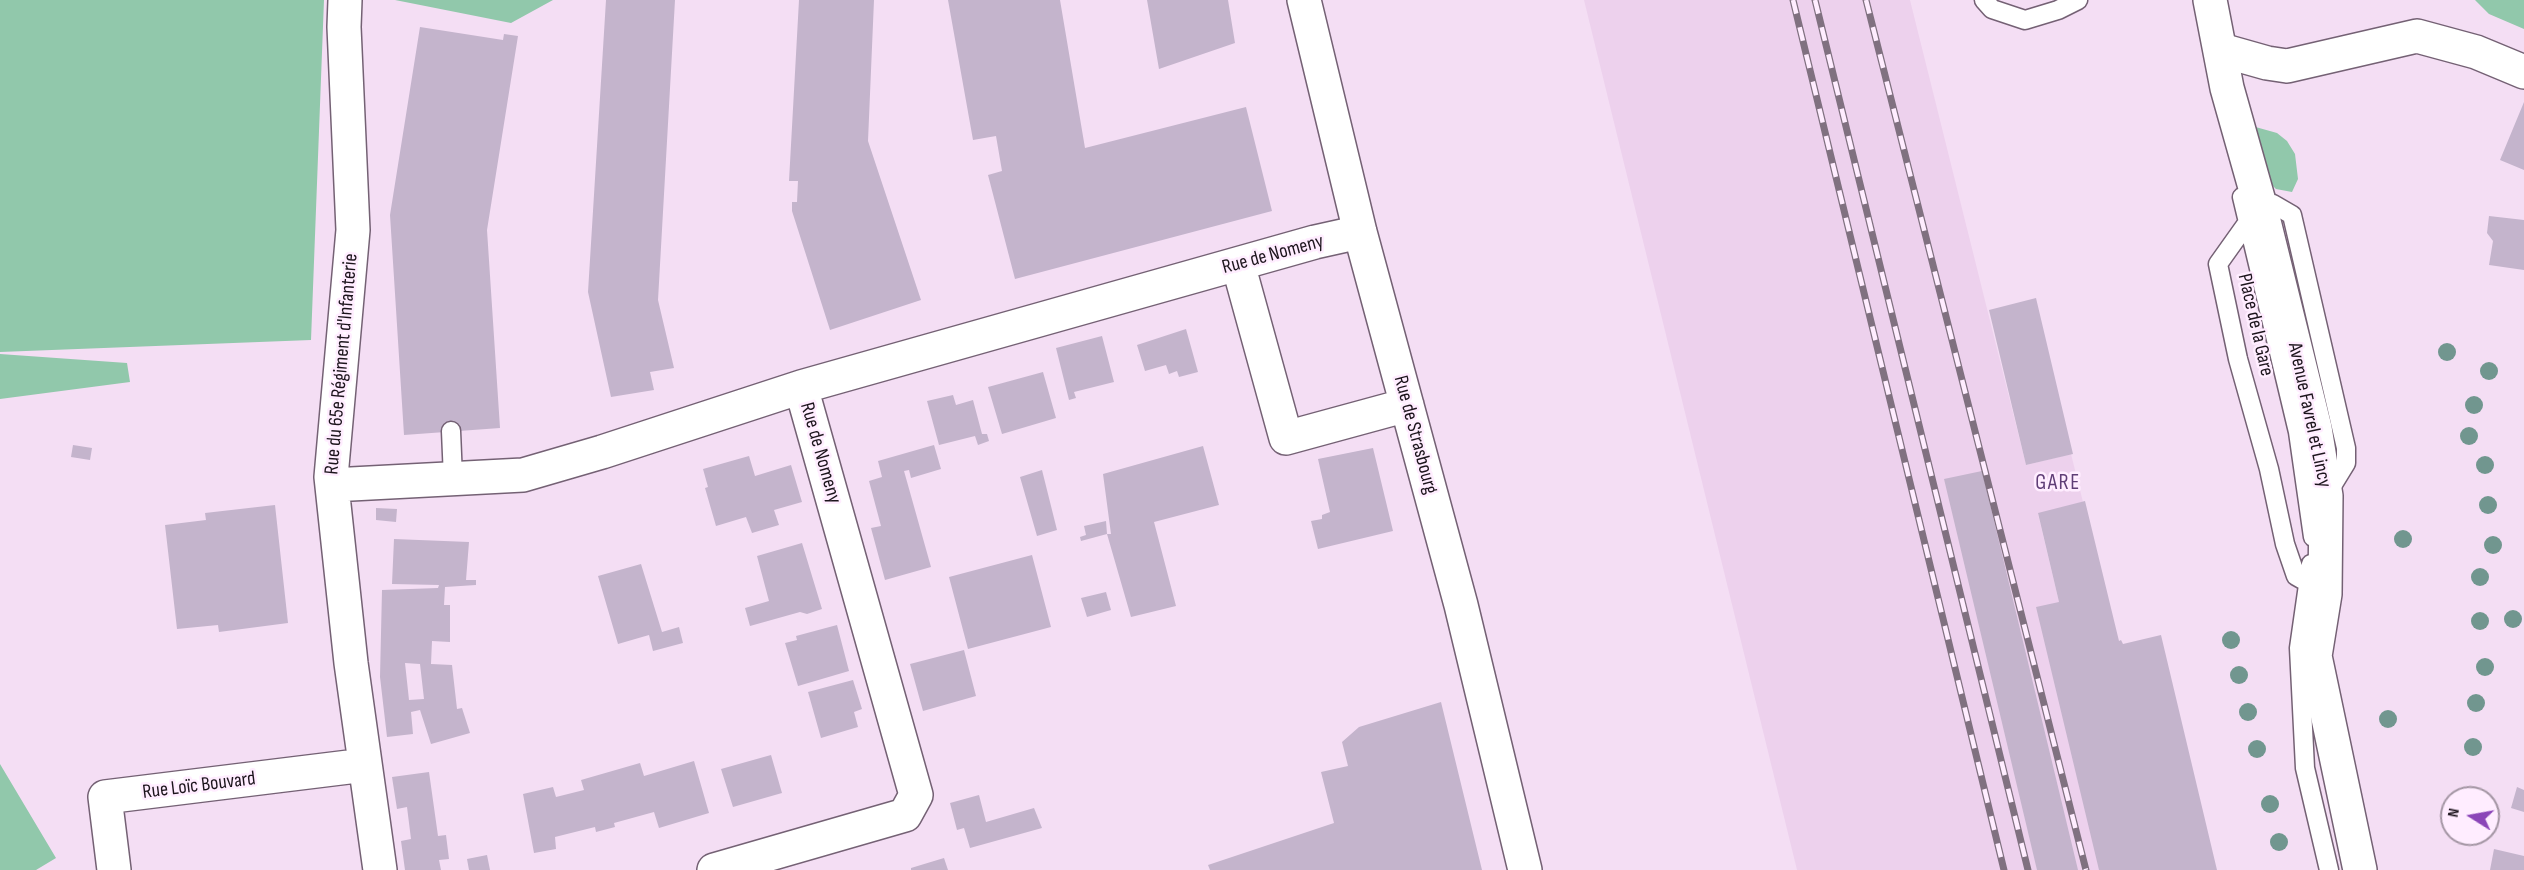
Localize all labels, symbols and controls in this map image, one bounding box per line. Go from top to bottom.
street label: Rue de Nomeny [1220,230,1326,280]
street label: Rue du 65e Régiment d'Infanterie [320,252,364,476]
street label: Place de la Gare [2232,272,2278,378]
street label: Avenue Favrel et Lincy [2282,340,2336,490]
street label: Rue de Strasbourg [1388,373,1442,497]
street label: Rue de Nomeny [794,400,846,506]
district label: GARE [2035,470,2081,496]
street label: Rue Loïc Bouvard [141,767,257,805]
north arrow [2440,786,2500,846]
text: N [2444,807,2464,819]

